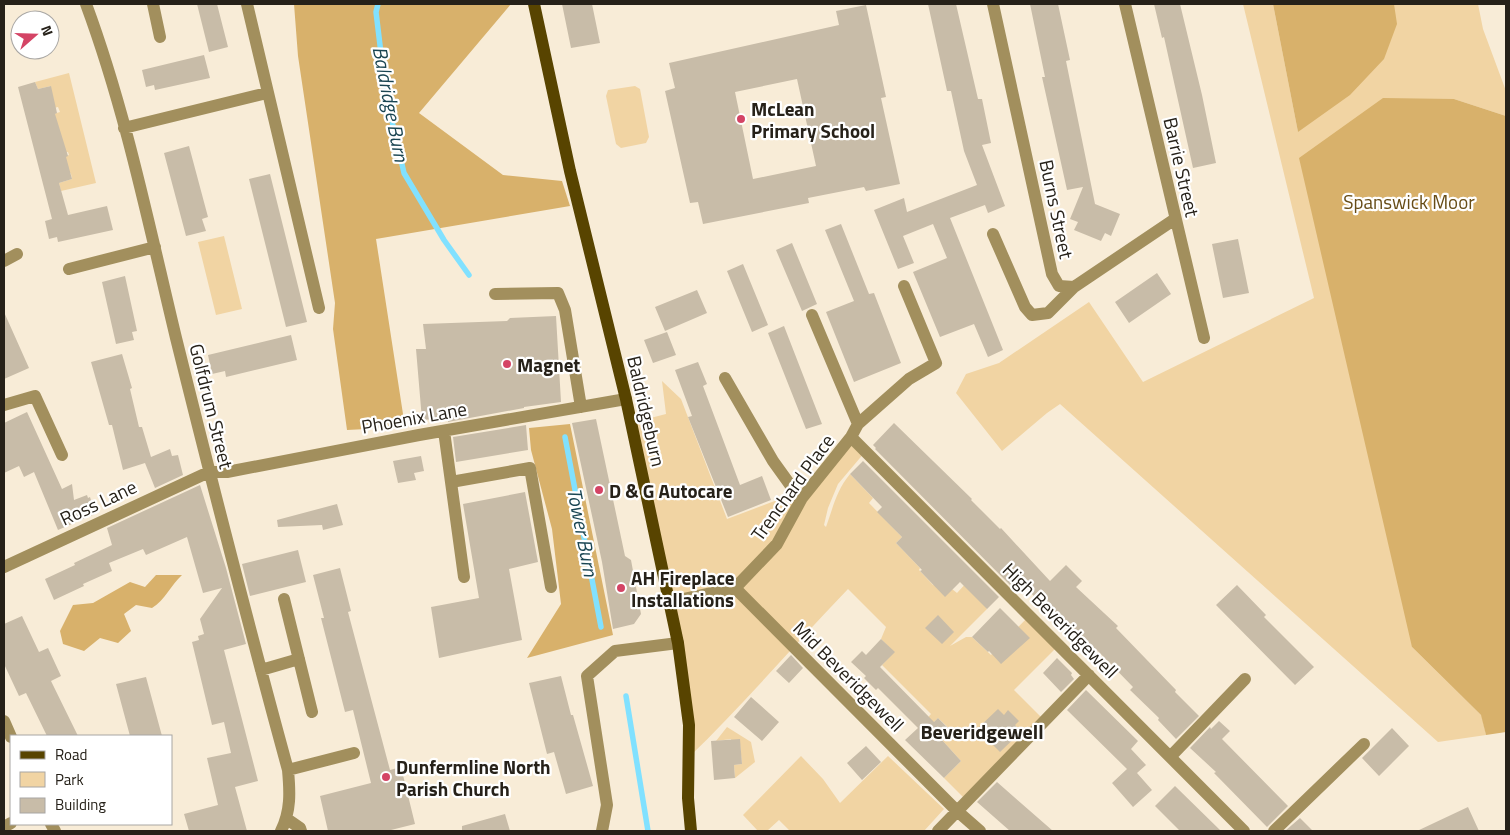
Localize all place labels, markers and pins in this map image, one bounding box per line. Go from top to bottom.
place label: McLean Primary School [751,94,875,145]
marker: McLean Primary School [735,113,747,125]
place label: Magnet [517,350,580,379]
marker: Magnet [501,358,513,370]
place label: D & G Autocare [609,476,733,505]
marker: D & G Autocare [593,484,605,496]
place label: AH Fireplace Installations [631,563,735,614]
marker: AH Fireplace Installations [615,582,627,594]
place label: Dunfermline North Parish Church [396,752,551,803]
marker: Dunfermline North Parish Church [380,771,392,783]

